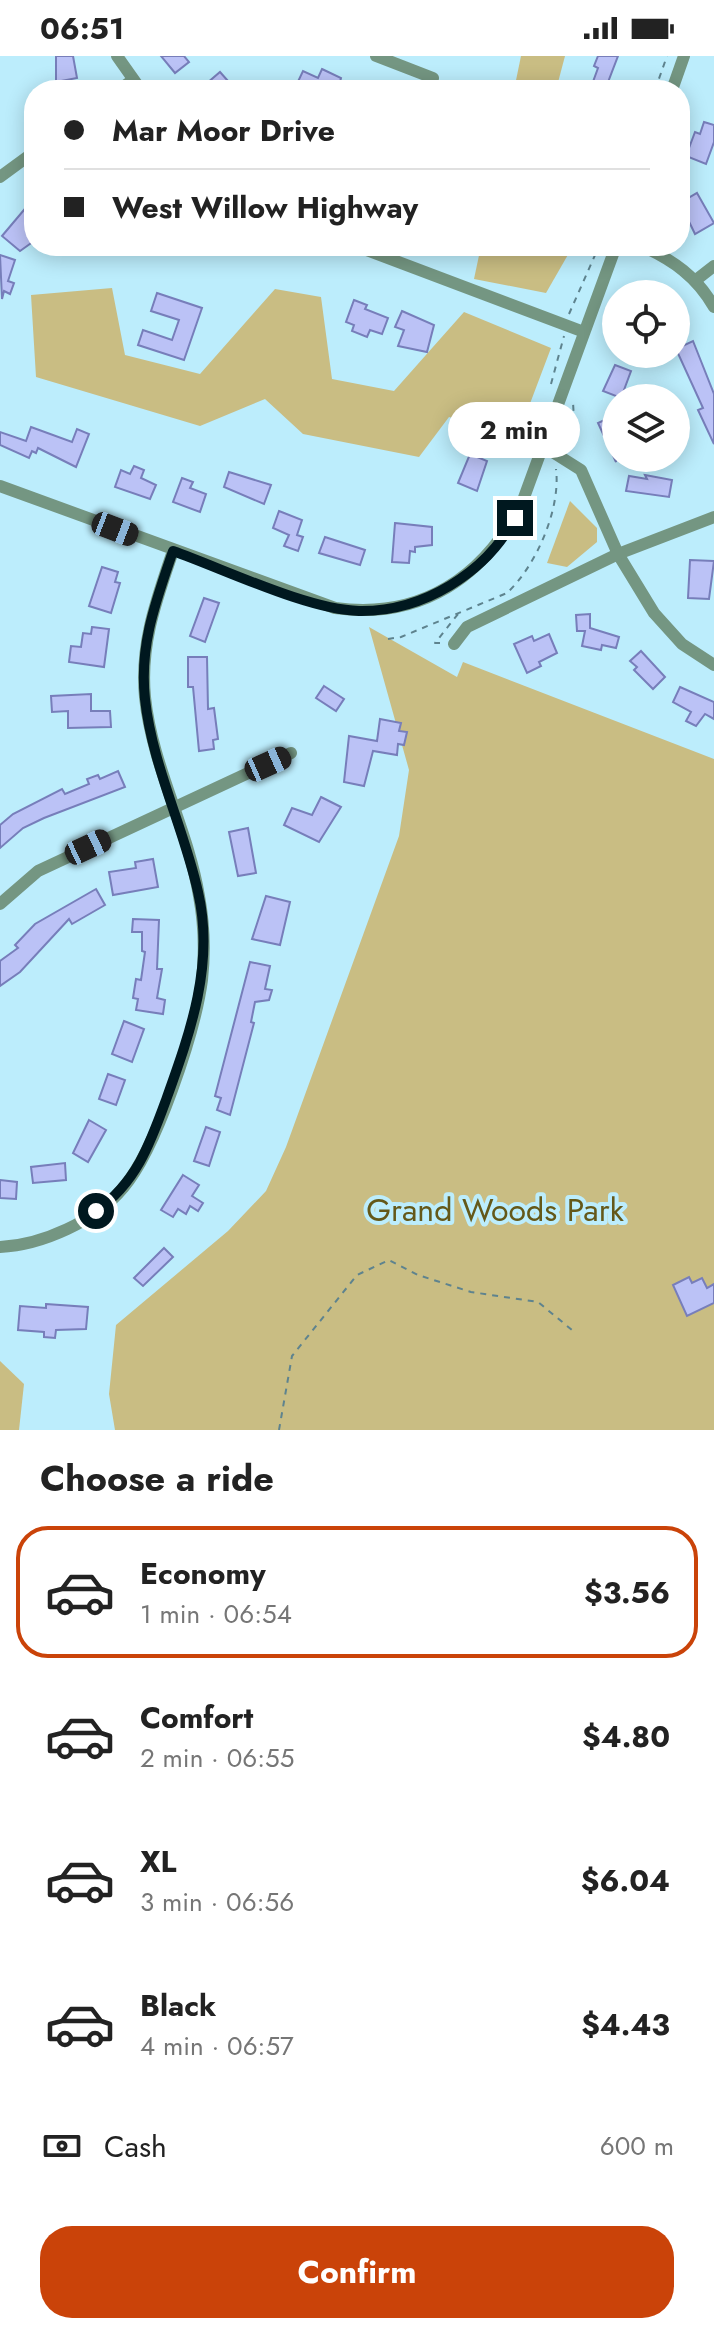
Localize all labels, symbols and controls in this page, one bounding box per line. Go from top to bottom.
text: 06:51 [40,7,124,50]
text: Mar Moor Drive [112,109,335,152]
text: West Willow Highway [112,186,418,229]
map controls [602,280,690,472]
button: locate [602,280,690,368]
button: layers [602,384,690,472]
callout: 2 min [449,402,581,458]
text: 2 min [480,411,548,449]
route end [497,500,533,536]
car [88,509,142,549]
car [241,743,295,785]
car [61,826,115,868]
park label: Grand Woods Park [366,1187,625,1233]
route start [78,1193,114,1229]
text: Choose a ride [40,1452,274,1504]
text: Economy [140,1552,266,1595]
icon: car [44,1556,116,1628]
text: $3.56 [584,1571,670,1614]
text: 1 min · 06:54 [140,1595,292,1633]
text: Comfort [140,1696,253,1739]
icon: car [44,1700,116,1772]
text: $4.80 [582,1715,670,1758]
text: 2 min · 06:55 [140,1739,294,1777]
text: XL [140,1840,176,1883]
icon: car [44,1844,116,1916]
text: $6.04 [581,1859,670,1902]
text: 3 min · 06:56 [140,1883,294,1921]
text: Black [140,1984,216,2027]
icon: car [44,1988,116,2060]
text: $4.43 [581,2003,670,2046]
text: 4 min · 06:57 [140,2027,294,2065]
icon: cash [40,2124,84,2168]
text: Cash [104,2125,167,2168]
text: 600 m [600,2127,674,2165]
button: Confirm [40,2226,674,2318]

